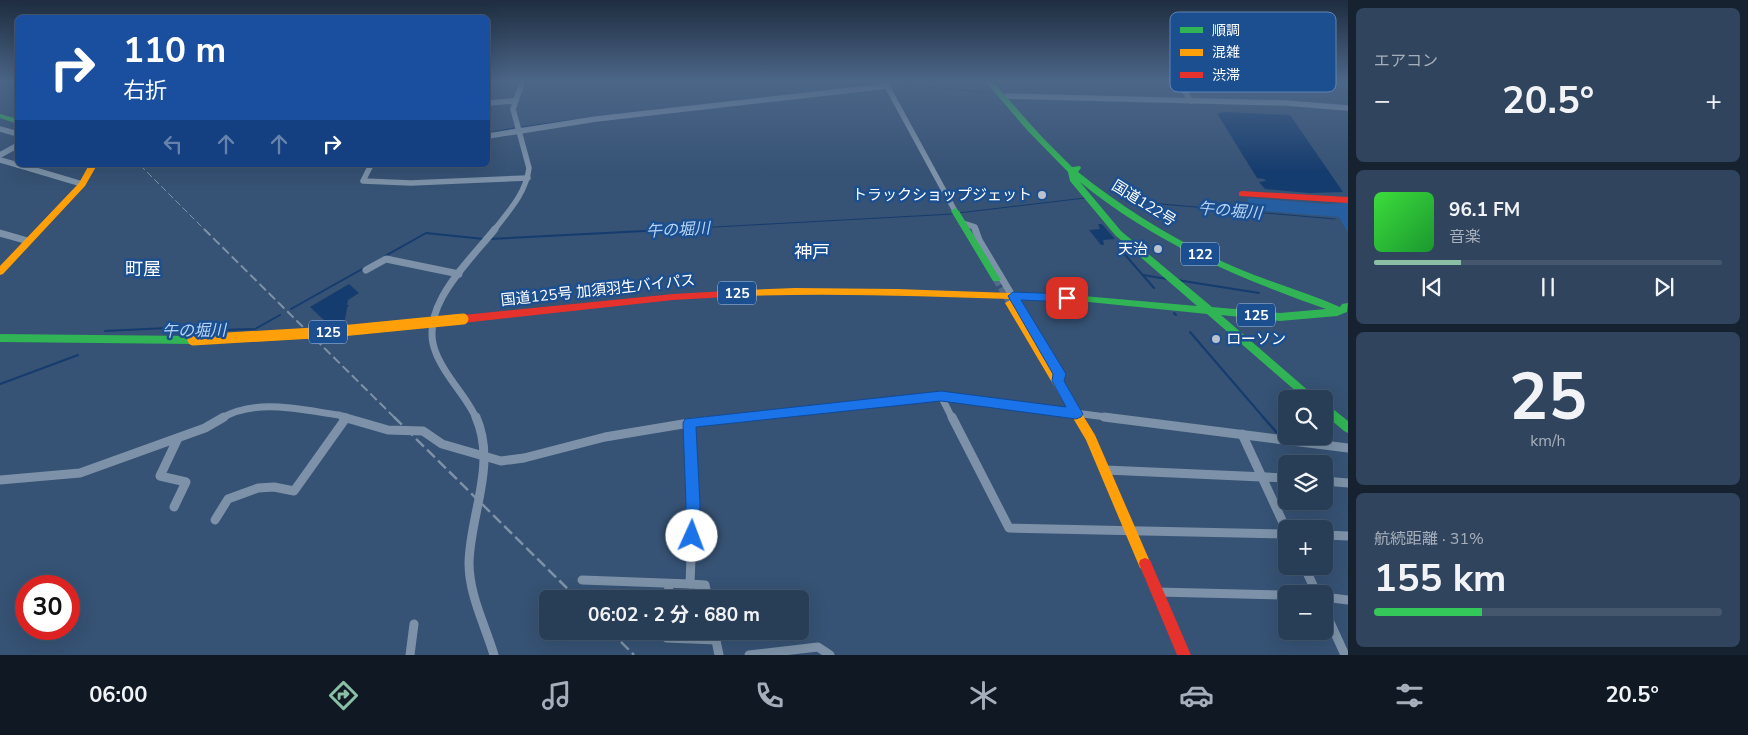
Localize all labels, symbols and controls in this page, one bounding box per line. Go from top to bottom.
legend [1170,12,1336,92]
text: 順調 [1212,21,1240,40]
text: 110 m [123,27,226,74]
icon: right [40,35,105,100]
text: 混雑 [1212,43,1240,62]
text: エアコン [1374,50,1438,72]
text: 渋滞 [1212,66,1240,85]
text: 20.5° [1502,75,1594,126]
text: 右折 [123,76,167,106]
text: − [1374,82,1391,120]
text: + [1705,82,1722,120]
icon: left [159,130,187,158]
icon: ahead [212,130,240,158]
icon: ahead [265,130,293,158]
icon: right [318,130,346,158]
street label: 国道122号 [1108,175,1180,231]
place label: トラックショップジェット [852,185,1032,205]
marker: トラックショップジェット [1036,189,1048,201]
water label: 午の堀川 [1197,197,1265,225]
text: 96.1 FM [1449,197,1520,223]
water label: 午の堀川 [646,217,713,243]
text: 音楽 [1449,226,1481,248]
place label: 天治 [1118,239,1148,259]
district label: 神戸 [794,240,830,264]
road number: 122 [1181,242,1219,266]
marker: 天治 [1152,243,1164,255]
district label: 町屋 [125,257,161,281]
street label: 国道125号 加須羽生バイパス [500,270,696,310]
icon: previous [1418,273,1446,301]
icon: pause [1534,273,1562,301]
icon: next [1650,273,1678,301]
pin [1046,277,1088,319]
road number: 125 [718,282,756,304]
icon: arrive [1053,284,1081,312]
road number: 125 [1237,304,1275,326]
water label: 午の堀川 [162,319,228,343]
road number: 125 [309,321,347,344]
place label: ローソン [1226,329,1286,349]
marker: ローソン [1210,333,1222,345]
text: 25 [1509,353,1587,442]
map controls [1278,390,1333,640]
button: search [1278,390,1333,445]
text: km/h [1530,430,1566,452]
button: layers [1278,455,1333,510]
position arrow [665,509,717,561]
button: + [1278,520,1333,575]
text: 航続距離 · 31% [1374,528,1484,550]
text: 155 km [1374,553,1506,604]
speed limit sign: 30 [15,575,80,640]
button: − [1278,585,1333,640]
text: 06:02 · 2 分 · 680 m [588,602,760,628]
icon: directions [326,678,361,713]
icon: music [539,678,574,713]
icon: phone [752,678,787,713]
icon: climate [966,678,1001,713]
icon: car [1179,678,1214,713]
icon: filters [1392,678,1427,713]
text: 06:00 [89,680,147,710]
text: 20.5° [1605,680,1659,710]

